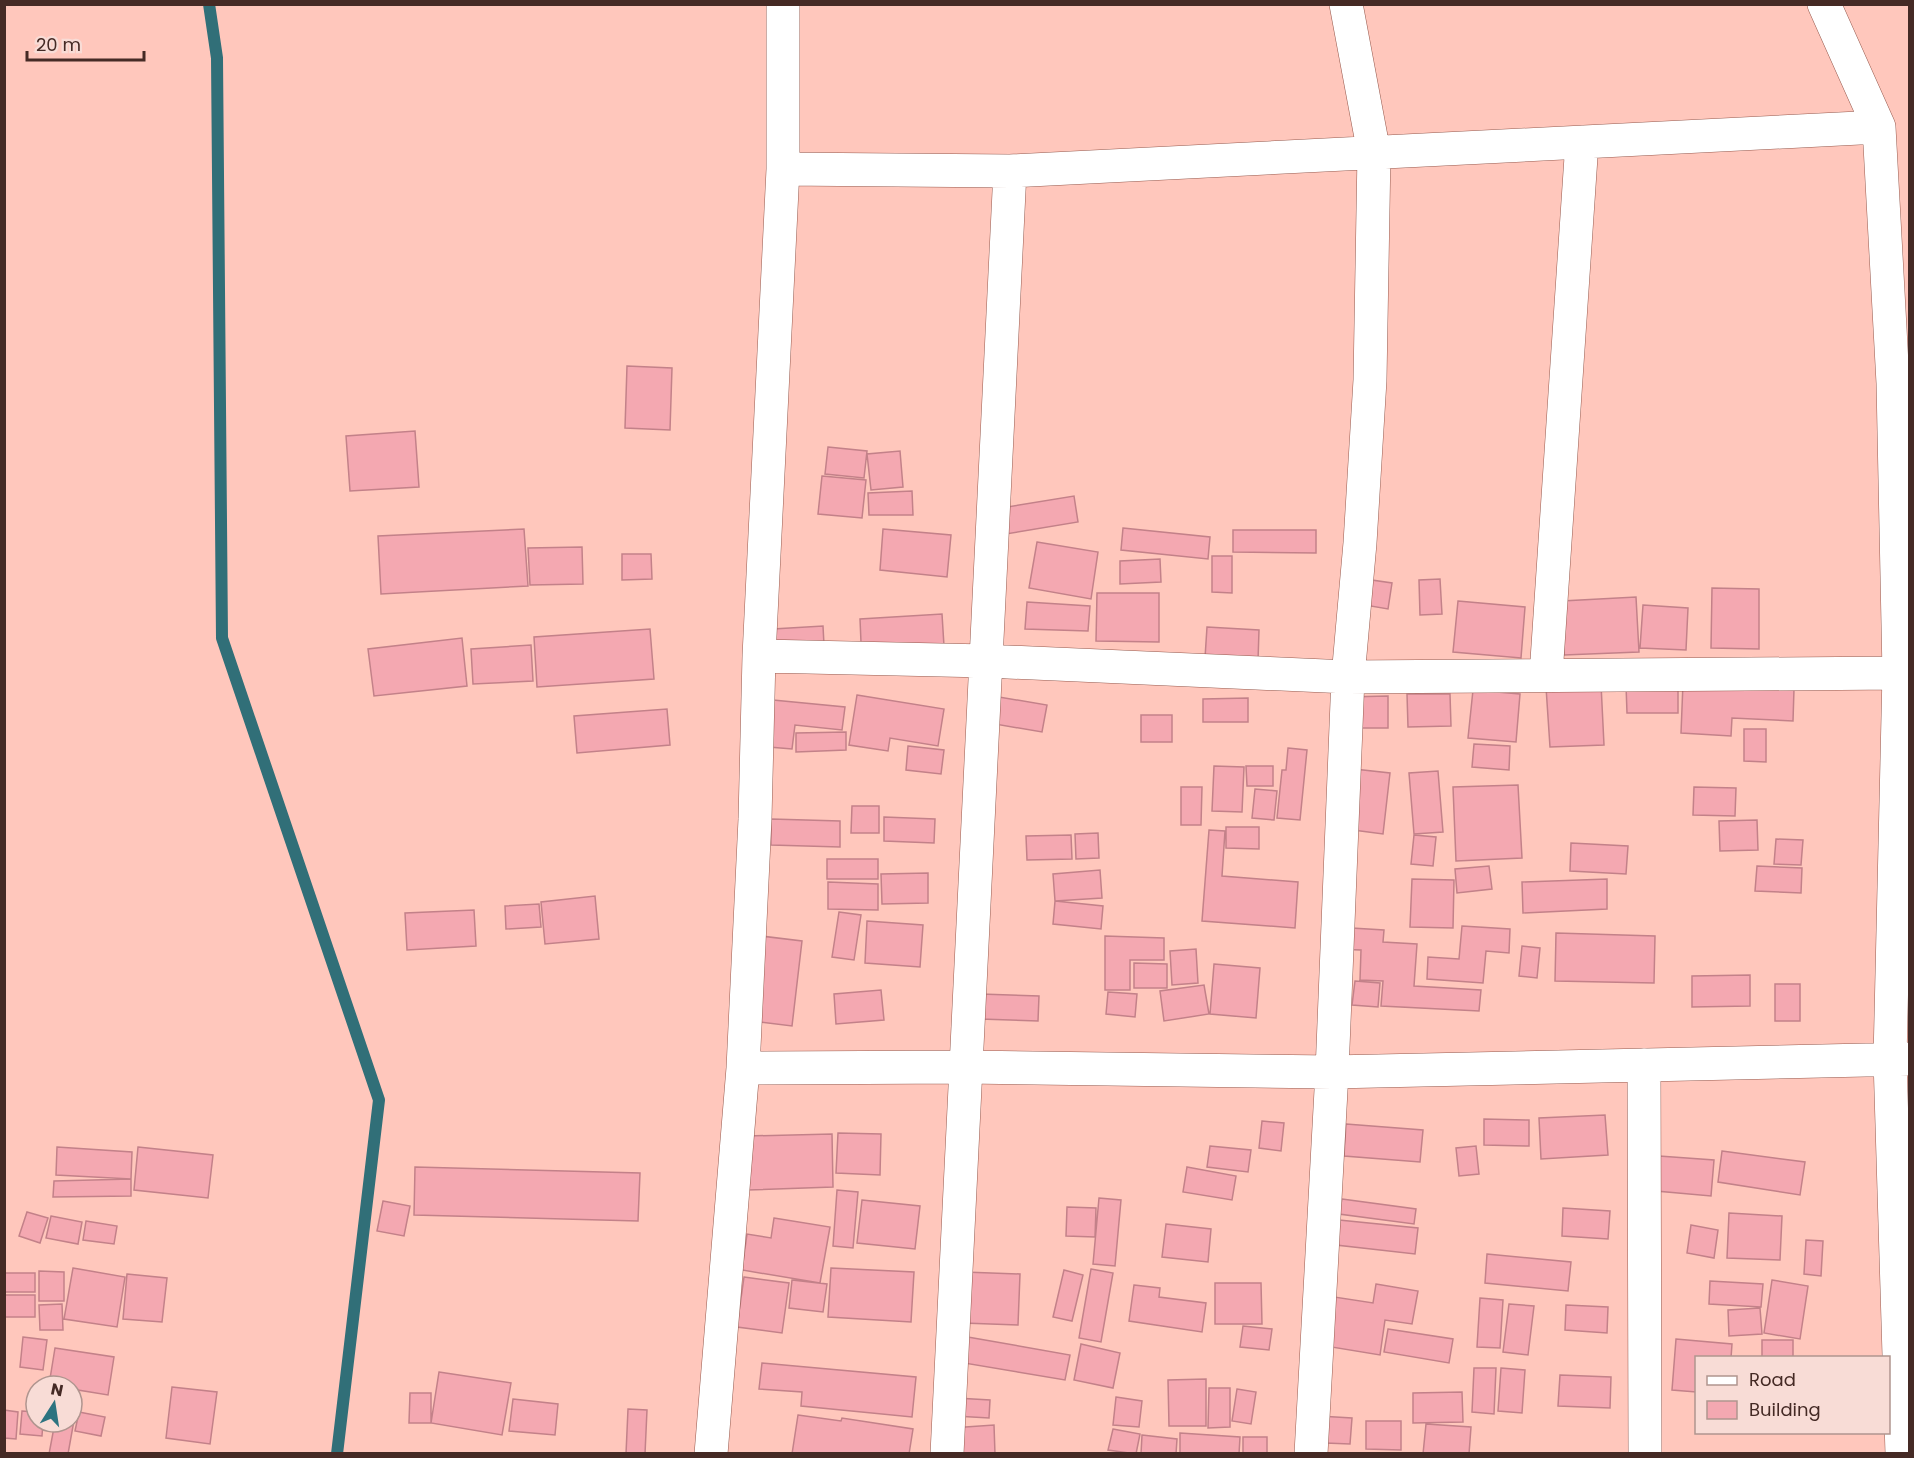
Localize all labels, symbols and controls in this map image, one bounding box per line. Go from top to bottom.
scale bar [27,24,144,62]
text: 20 m [36,32,81,57]
legend [1695,1356,1890,1434]
text: Road [1749,1367,1796,1392]
north arrow [24,1374,84,1434]
text: N [49,1377,65,1402]
text: Building [1749,1397,1821,1422]

